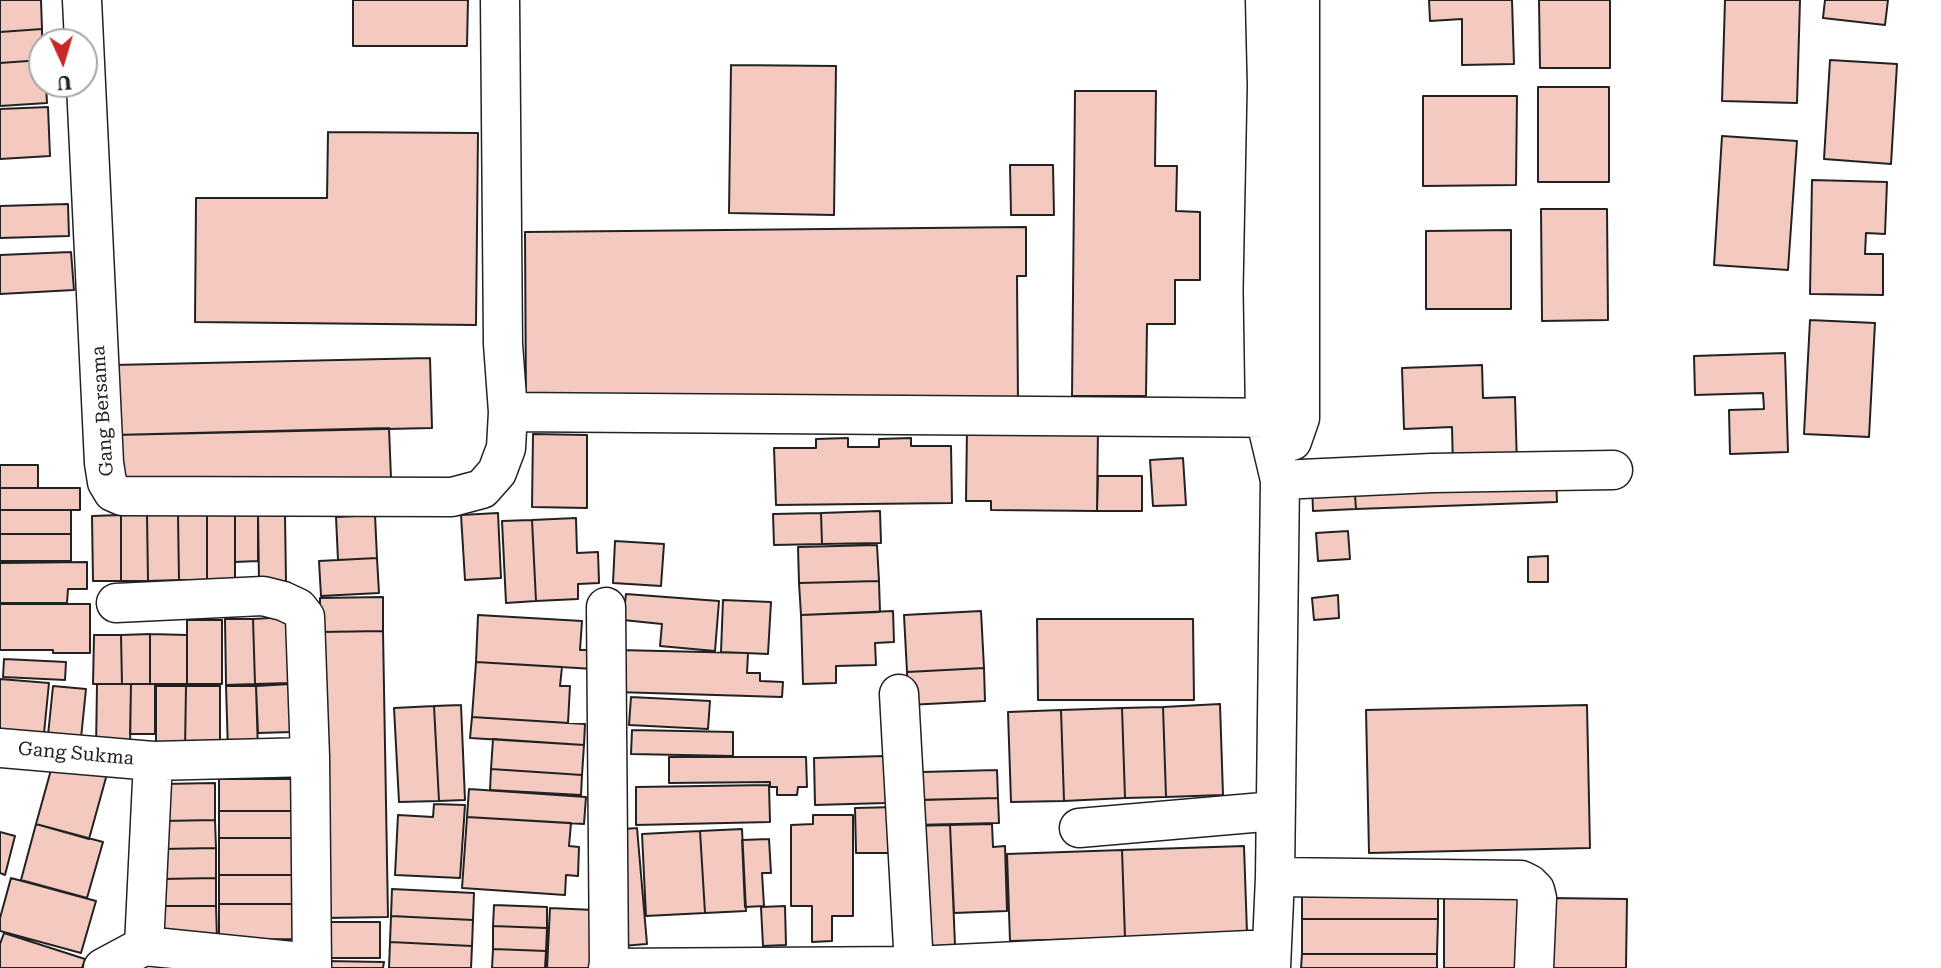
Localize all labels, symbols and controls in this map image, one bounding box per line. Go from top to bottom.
north arrow [28,28,98,98]
text: U [56,70,72,94]
street label: Gang Bersama [87,345,119,477]
street label: Gang Sukma [17,738,135,770]

